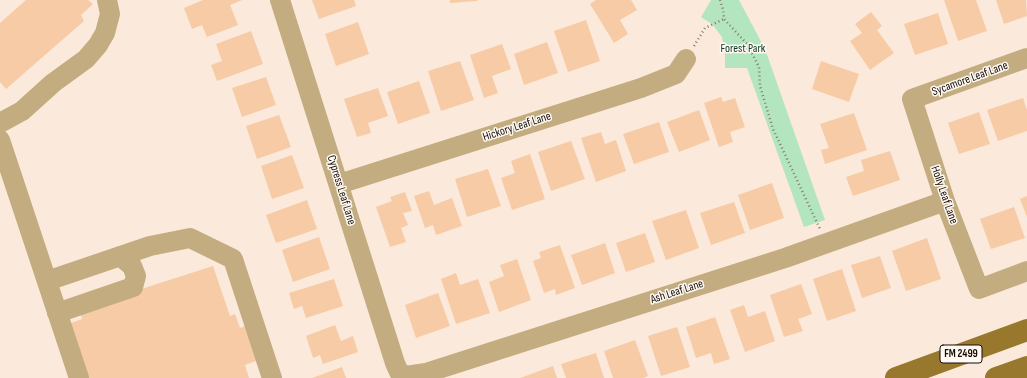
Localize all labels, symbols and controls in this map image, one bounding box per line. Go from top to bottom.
park label: Forest Park [721,42,765,56]
street label: Sycamore Leaf Lane [930,59,1010,99]
street label: Hickory Leaf Lane [481,109,553,145]
street label: Cypress Leaf Lane [324,153,358,227]
street label: Holly Leaf Lane [927,164,961,226]
street label: Ash Leaf Lane [649,277,705,307]
road number: FM 2499 [940,345,982,363]

